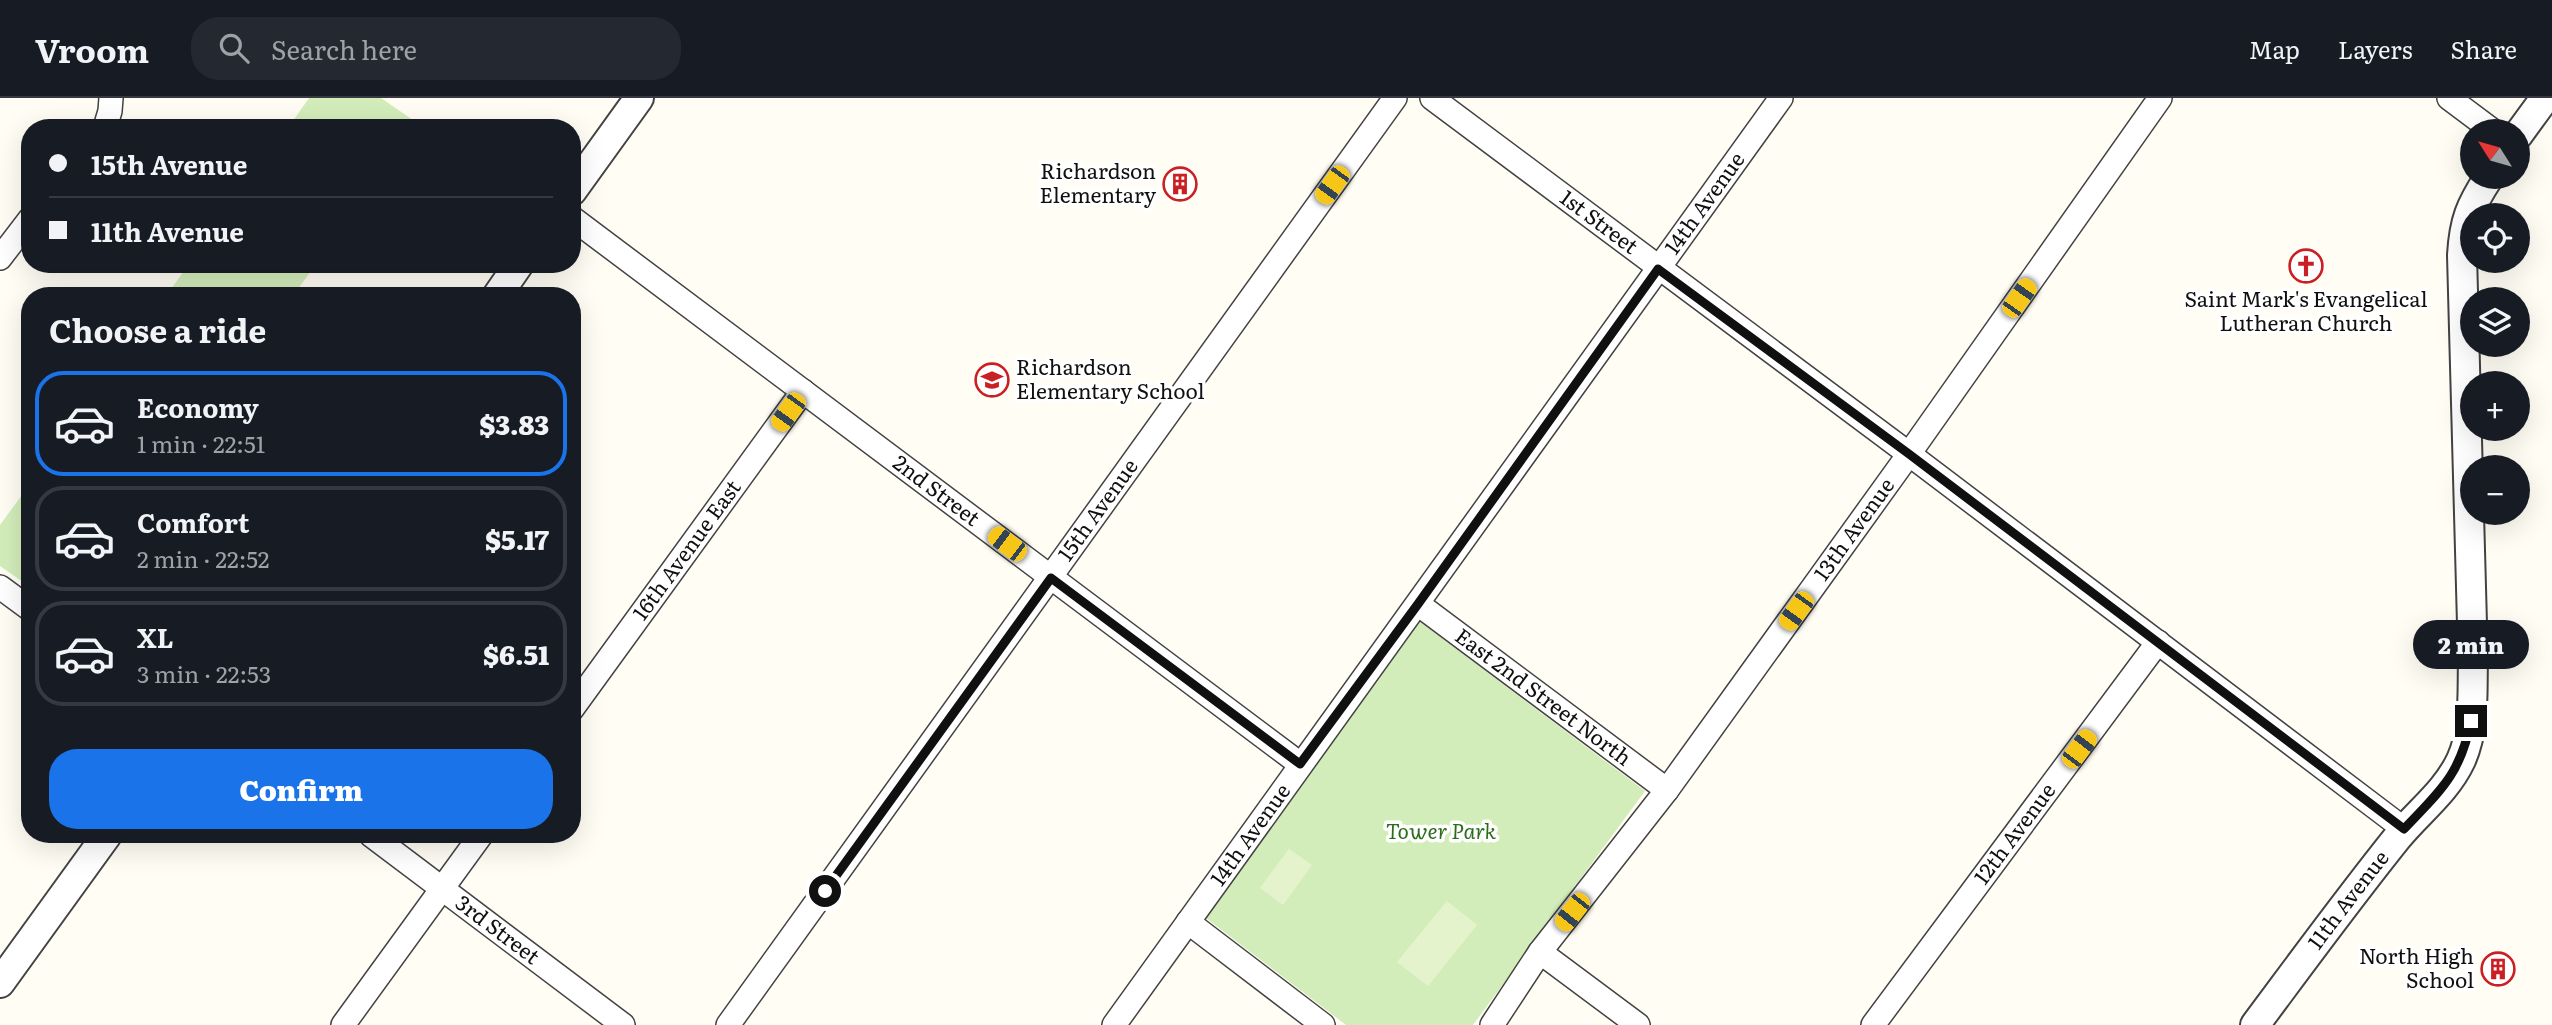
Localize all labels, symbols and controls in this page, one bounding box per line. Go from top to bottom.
search box [191,17,681,80]
text: Vroom [35,24,149,73]
icon: search [215,29,253,67]
text: Search here [271,29,417,68]
text: Map [2249,31,2300,66]
text: Layers [2338,31,2412,66]
text: Share [2450,31,2517,66]
north arrow [2460,119,2530,189]
map controls [2460,119,2530,525]
text: 15th Avenue [91,144,247,183]
street label: 14th Avenue [1655,144,1751,260]
place label: Richardson Elementary [1040,154,1157,209]
car [1312,162,1353,208]
building icon: Richardson Elementary [1161,165,1199,203]
street label: 1st Street [1555,181,1646,260]
button: locate [2460,203,2530,273]
text: 11th Avenue [91,211,244,250]
church icon: Saint Mark's Evangelical Lutheran Church [2287,247,2325,285]
car [1999,275,2040,321]
place label: Saint Mark's Evangelical Lutheran Church [2184,282,2428,337]
button: layers [2460,287,2530,357]
text: Choose a ride [49,305,266,353]
place label: Richardson Elementary School [1016,350,1205,405]
school or university icon: Richardson Elementary School [973,361,1011,399]
button: + [2460,371,2530,441]
text: Economy [137,387,259,426]
car [768,389,809,435]
icon: car [53,392,116,455]
text: $3.83 [479,404,549,443]
text: 1 min · 22:51 [137,426,265,460]
street label: 2nd Street [888,446,988,532]
street label: 15th Avenue [1049,451,1144,567]
button: − [2460,455,2530,525]
street label: 13th Avenue [1805,470,1900,586]
street label: 16th Avenue East [624,472,747,626]
text: Comfort [137,502,249,541]
icon: car [53,507,116,570]
text: $5.17 [485,519,549,558]
car [984,523,1031,565]
text: 2 min · 22:52 [137,541,269,575]
car [1776,588,1817,634]
text: XL [137,617,174,656]
street label: East 2nd Street North [1450,619,1639,772]
callout: 2 min [2413,620,2529,668]
icon: car [53,622,116,685]
text: 2 min [2438,627,2504,661]
text: $6.51 [483,634,549,673]
text: 3 min · 22:53 [137,656,271,690]
route end [2455,705,2487,737]
car [2058,726,2101,772]
button: Confirm [49,749,553,829]
street label: 12th Avenue [1965,775,2061,890]
street label: 14th Avenue [1201,776,1296,891]
park label: Tower Park [1386,814,1496,845]
street label: 11th Avenue [2299,842,2395,955]
route start [809,875,841,907]
street label: 3rd Street [450,886,548,970]
car [1551,889,1594,935]
place label: North High School [2359,939,2474,994]
building icon: North High School [2479,950,2517,988]

